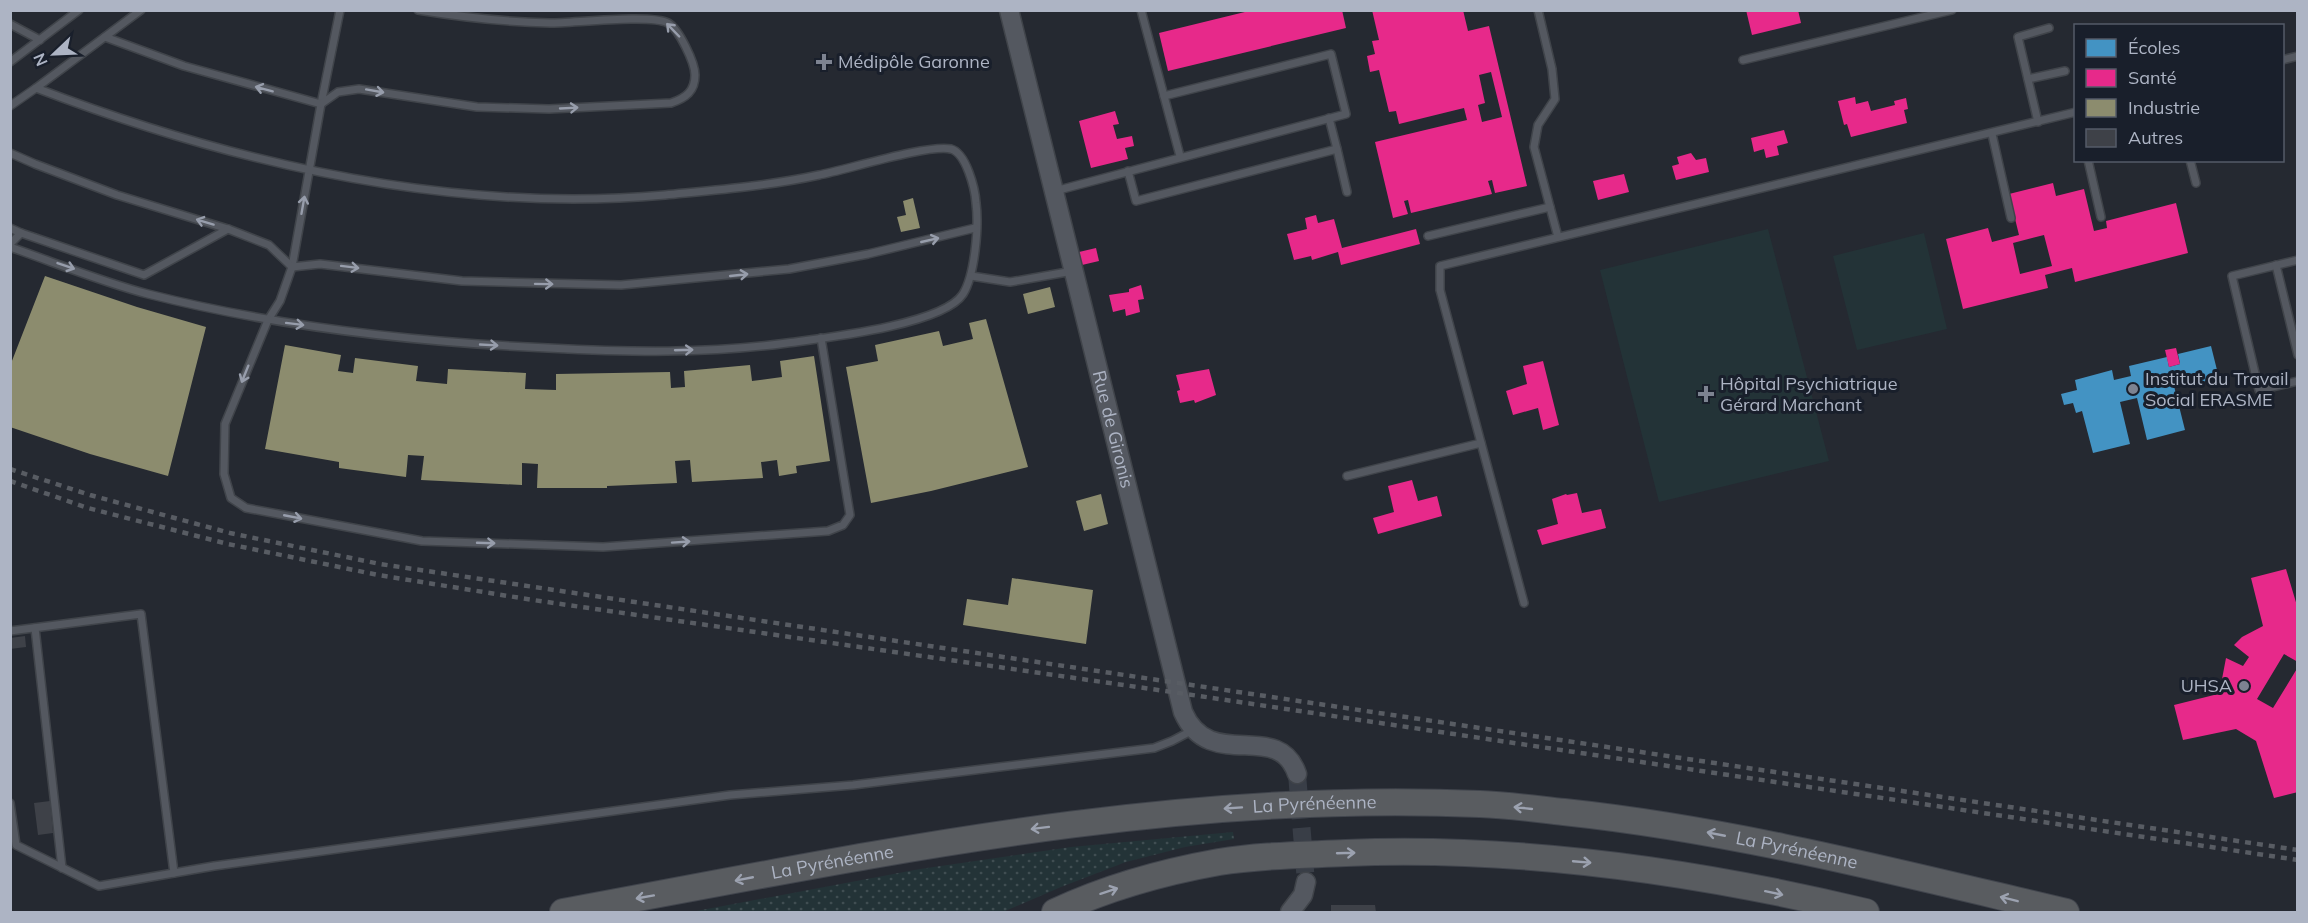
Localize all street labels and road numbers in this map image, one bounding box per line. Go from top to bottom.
street label: Rue de Gironis [1088,368,1139,491]
street label: La Pyrénéenne [1252,790,1377,818]
street label: La Pyrénéenne [1734,826,1860,874]
street label: La Pyrénéenne [769,840,895,884]

